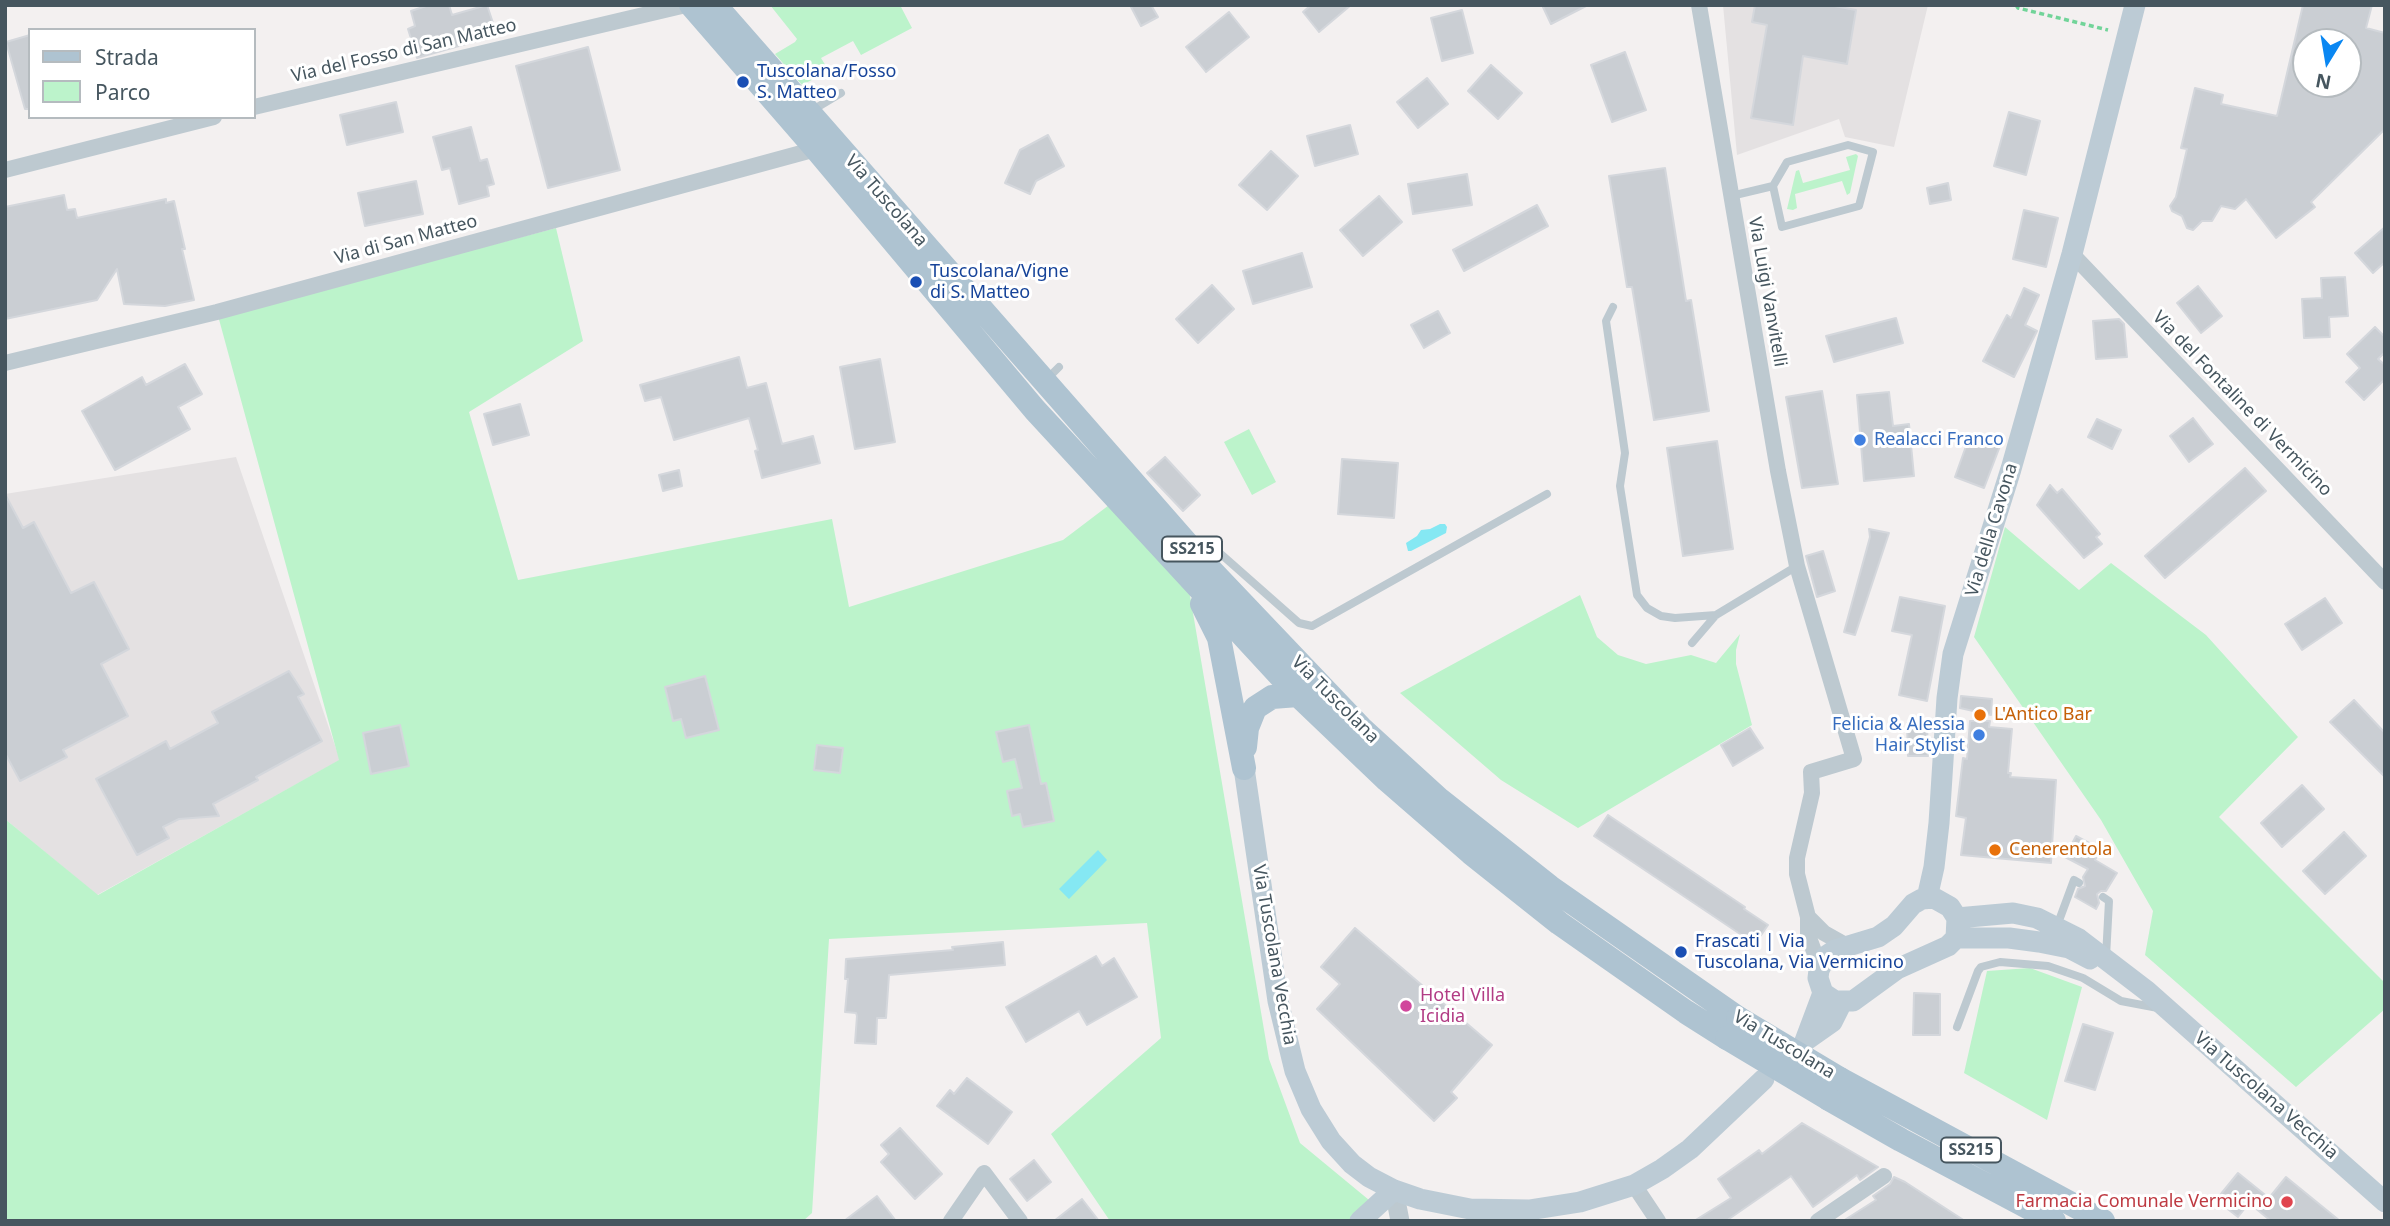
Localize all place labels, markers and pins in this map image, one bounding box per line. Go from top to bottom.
place label: Tuscolana/Fosso S. Matteo [757,61,896,104]
marker: Tuscolana/Fosso S. Matteo [735,74,751,90]
place label: Tuscolana/Vigne di S. Matteo [930,261,1069,304]
marker: Tuscolana/Vigne di S. Matteo [908,274,924,290]
place label: Realacci Franco [1874,429,2004,451]
marker: Realacci Franco [1852,432,1868,448]
place label: L'Antico Bar [1994,704,2092,726]
marker: L'Antico Bar [1972,707,1988,723]
place label: Felicia & Alessia Hair Stylist [1832,714,1965,756]
marker: Felicia & Alessia Hair Stylist [1971,727,1987,743]
place label: Cenerentola [2009,839,2112,861]
marker: Cenerentola [1987,842,2003,858]
place label: Frascati | Via Tuscolana, Via Vermicino [1695,931,1904,974]
marker: Frascati | Via Tuscolana, Via Vermicino [1673,944,1689,960]
place label: Hotel Villa Icidia [1420,985,1505,1028]
marker: Hotel Villa Icidia [1398,998,1414,1014]
place label: Farmacia Comunale Vermicino [2015,1191,2273,1213]
marker: Farmacia Comunale Vermicino [2279,1194,2295,1210]

